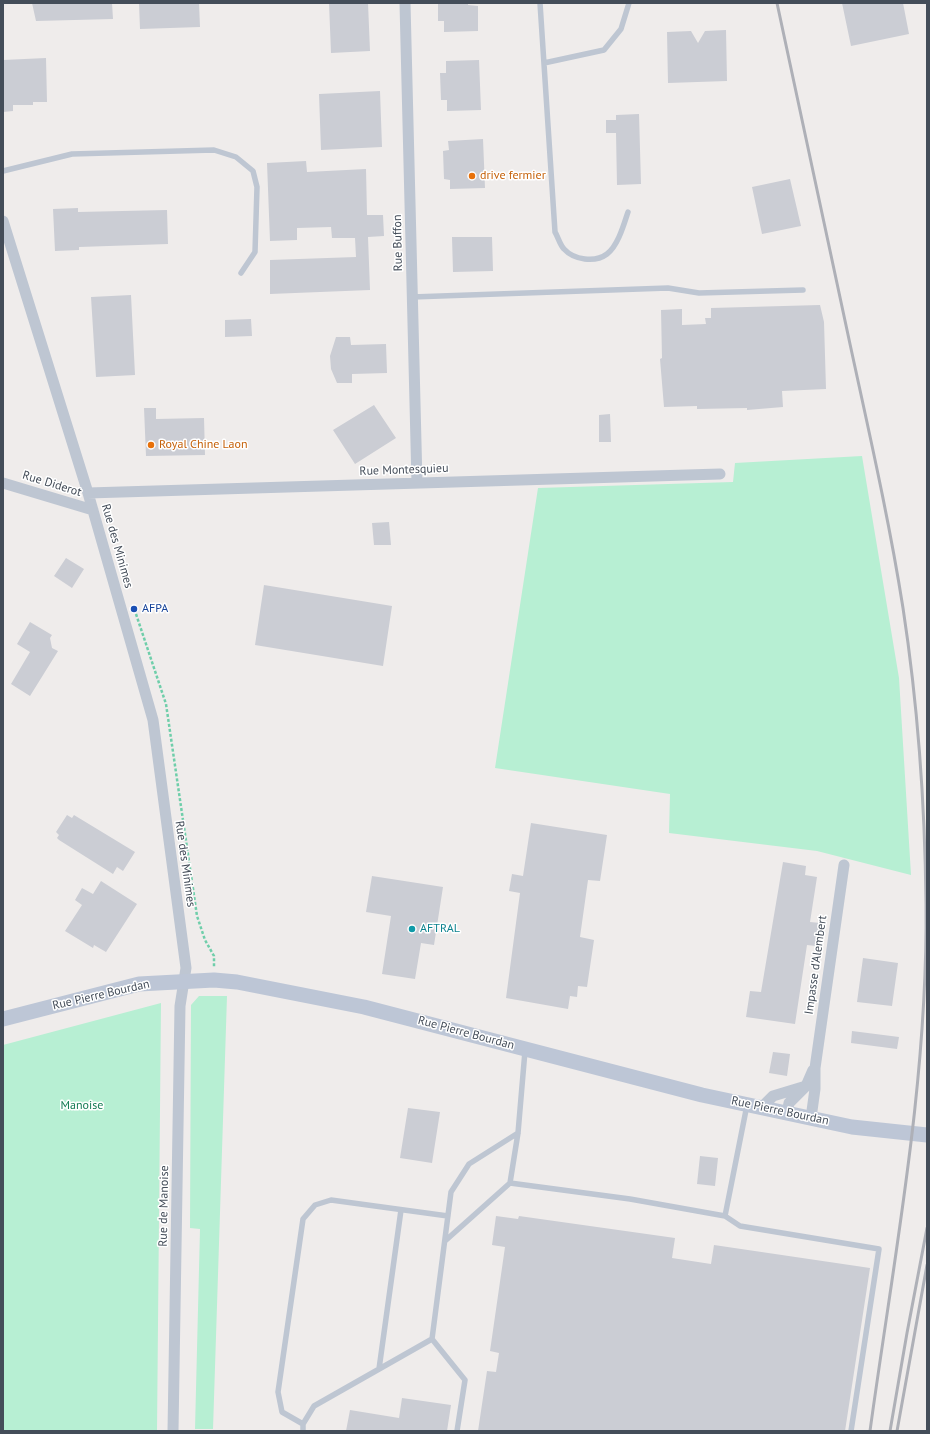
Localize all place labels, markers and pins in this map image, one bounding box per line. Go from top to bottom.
place label: drive fermier [480,169,546,183]
marker: drive fermier [467,171,477,181]
place label: Royal Chine Laon [159,438,248,452]
marker: Royal Chine Laon [146,440,156,450]
place label: AFPA [142,602,168,616]
marker: AFPA [129,604,139,614]
place label: AFTRAL [420,922,460,936]
marker: AFTRAL [407,924,417,934]

